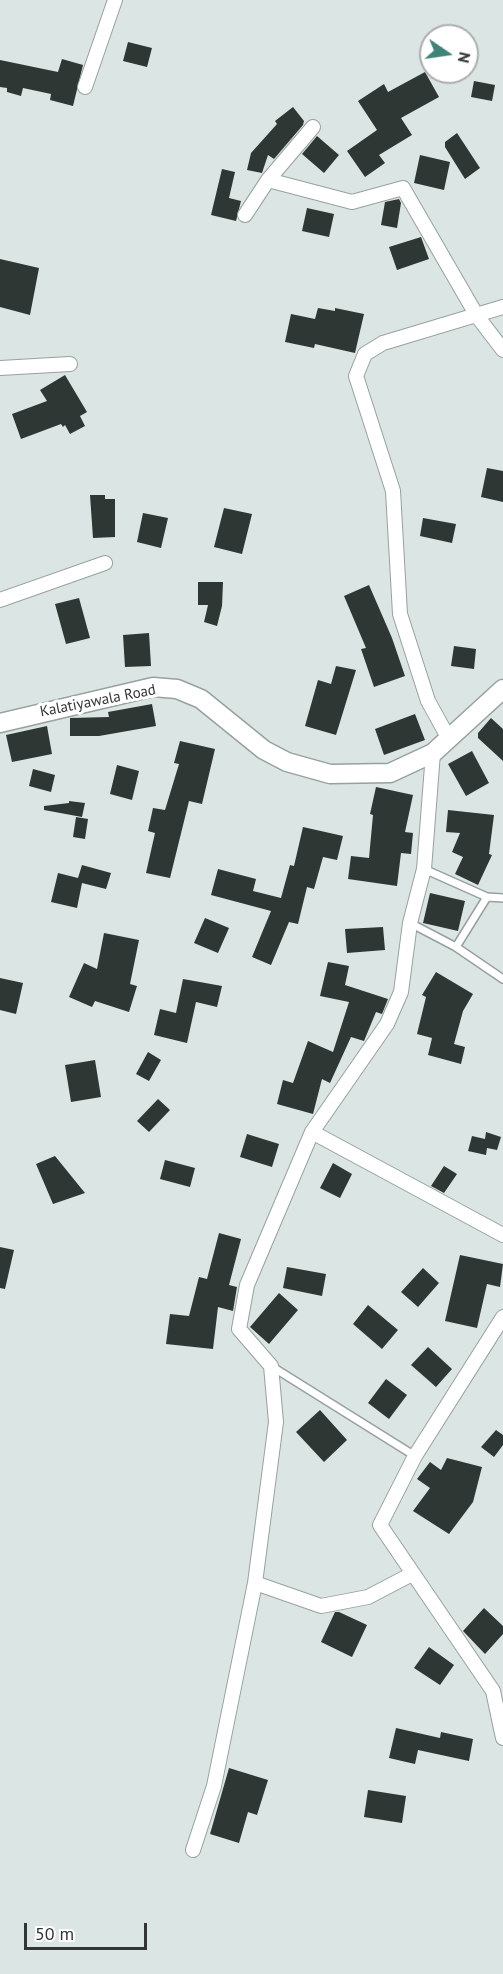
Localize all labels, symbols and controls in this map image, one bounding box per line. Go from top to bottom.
north arrow [419,24,479,84]
text: N [454,50,476,65]
street label: Kalatiyawala Road [39,681,157,721]
scale bar [27,1911,150,1949]
text: 50 m [35,1922,74,1945]

